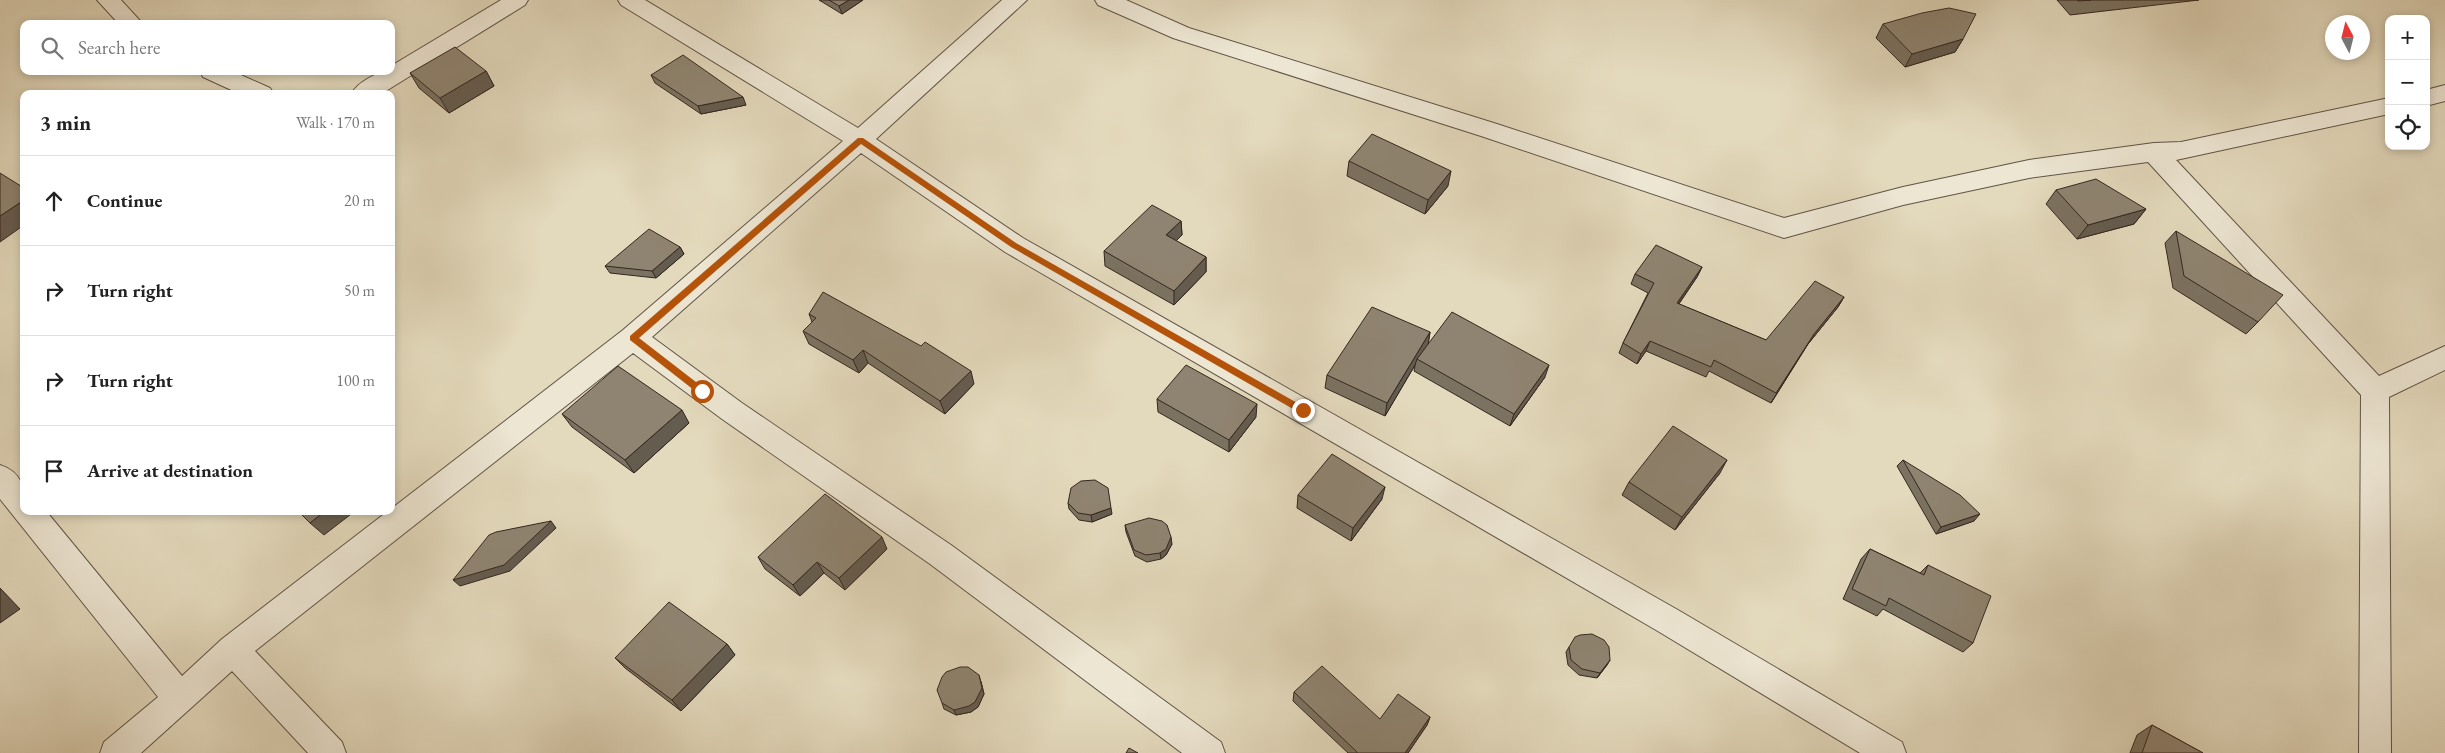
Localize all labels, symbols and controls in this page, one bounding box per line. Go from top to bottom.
north arrow [2325,15,2370,60]
map controls [2385,15,2430,150]
button: + [2385,15,2430,60]
search box [20,20,395,75]
icon: search [38,34,66,62]
text: Search here [78,35,160,60]
button: − [2385,60,2430,105]
button: locate [2385,105,2430,150]
text: 3 min [40,109,91,136]
text: Walk · 170 m [296,112,375,133]
icon: ahead [40,187,68,215]
text: Continue [87,188,162,213]
text: 20 m [344,190,375,211]
icon: right [40,277,68,305]
text: Turn right [87,278,173,303]
text: 50 m [344,280,375,301]
icon: right [40,367,68,395]
text: Turn right [87,368,173,393]
text: 100 m [336,370,375,391]
route start [691,380,714,403]
route end [1292,399,1315,422]
icon: arrive [40,457,68,485]
text: Arrive at destination [87,458,253,483]

